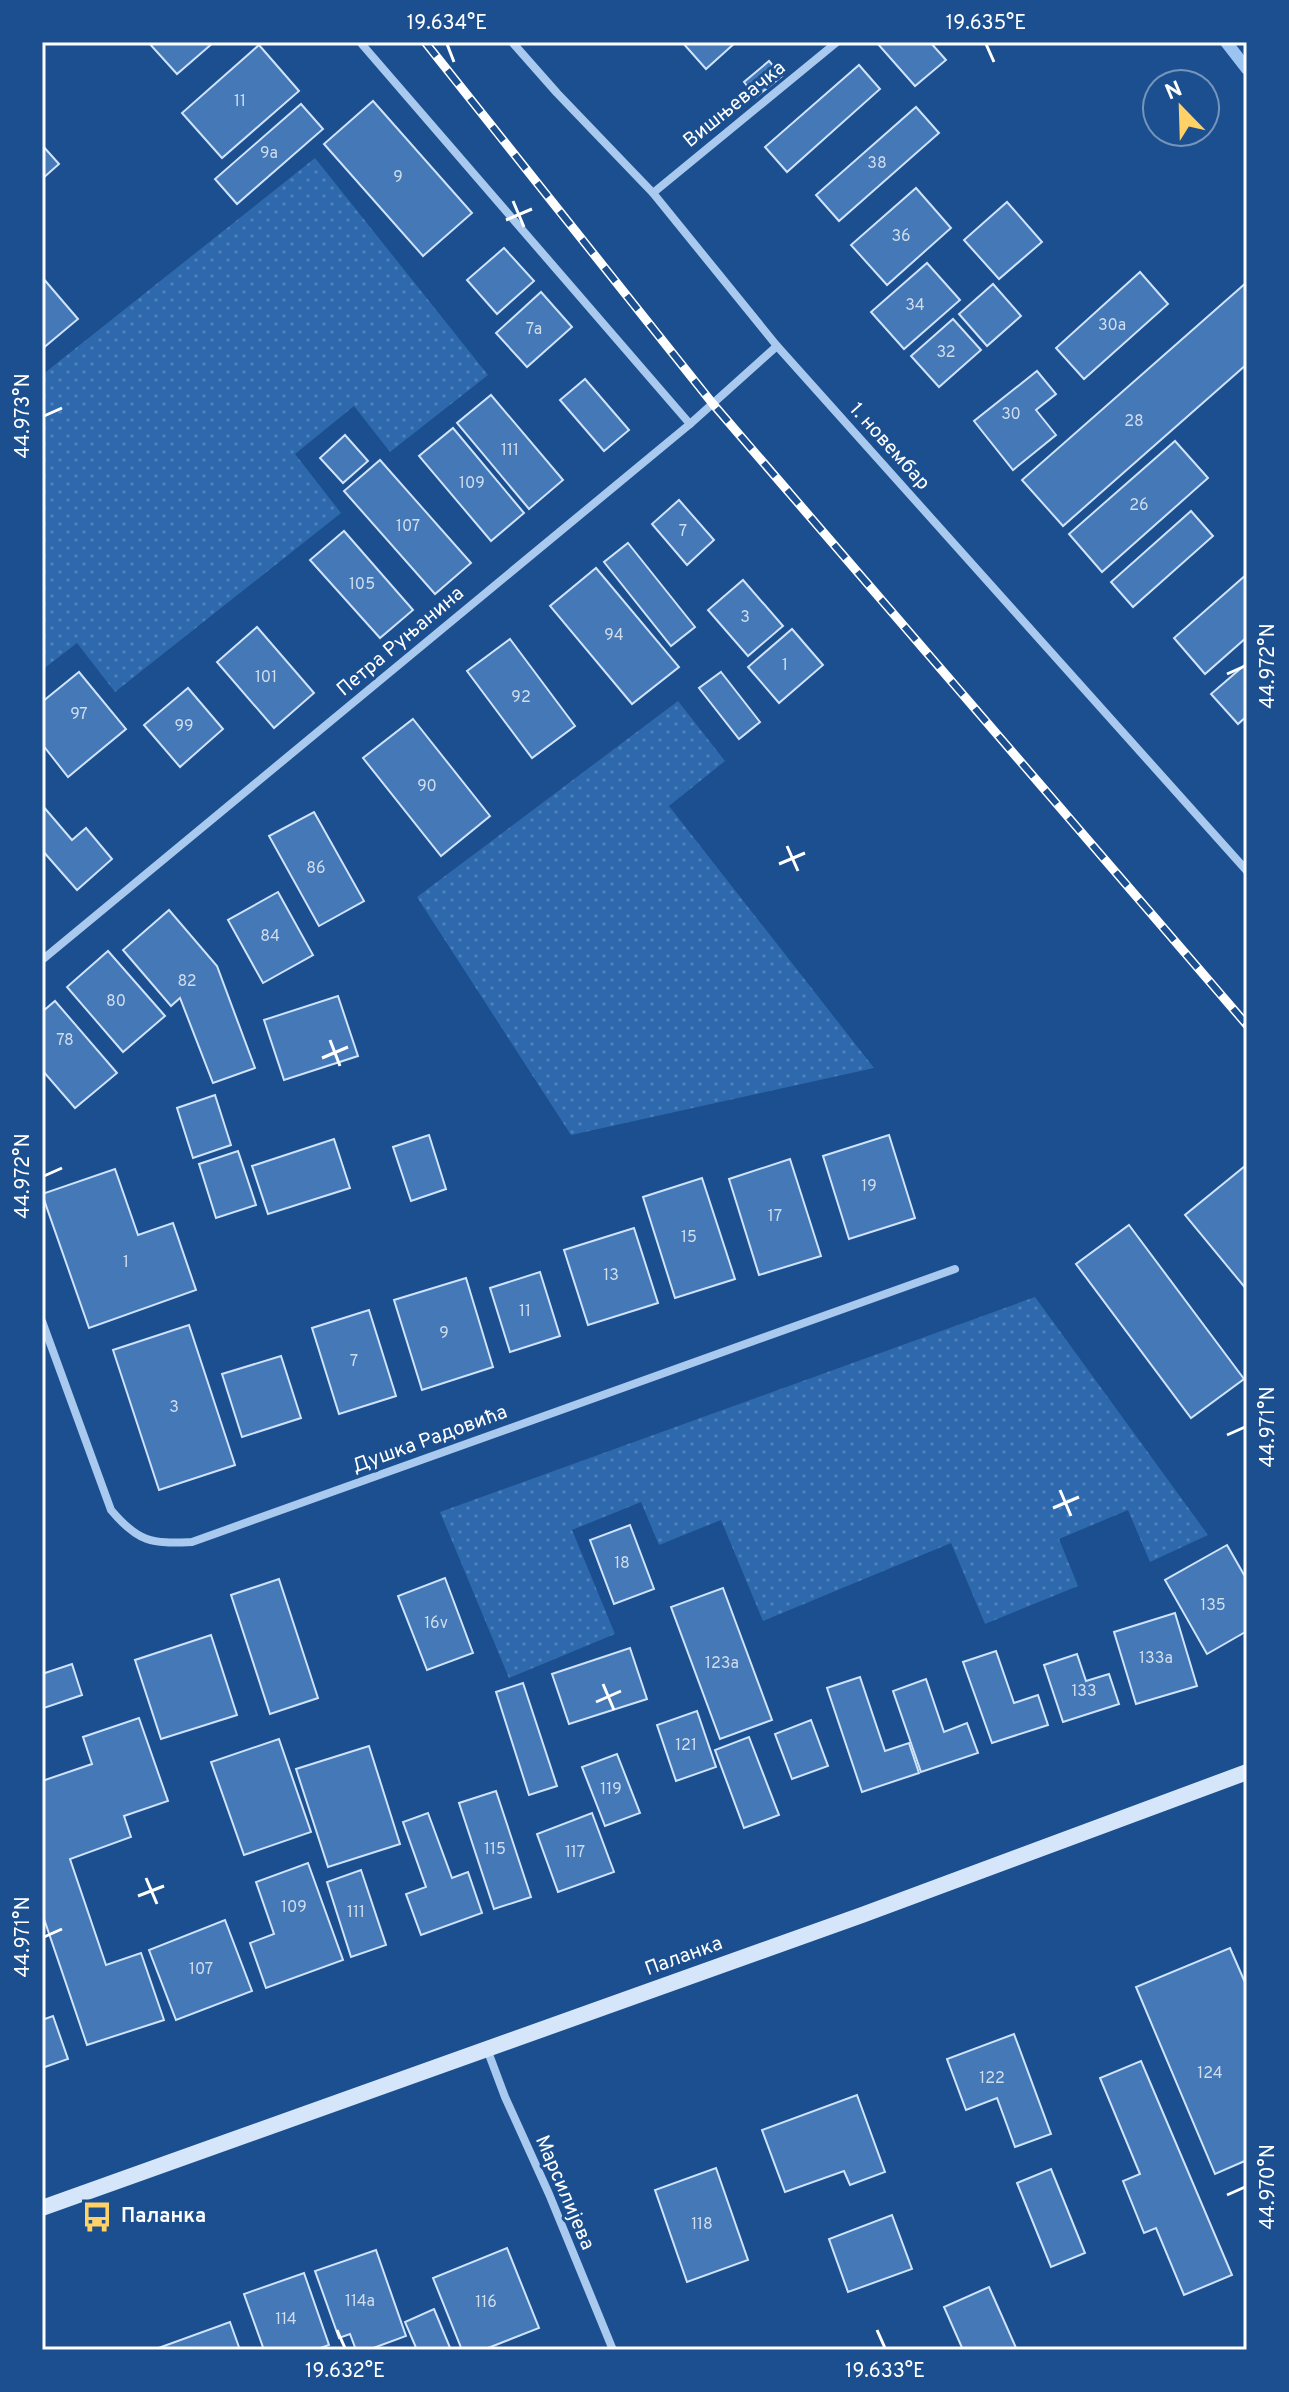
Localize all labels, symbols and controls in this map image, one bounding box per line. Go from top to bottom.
text: 19.634°E [407,11,487,37]
text: 19.635°E [946,11,1026,37]
street label: Вишњевачка [678,56,792,154]
north arrow [1141,68,1221,148]
text: N [1162,76,1187,107]
house number: 11 [234,92,246,112]
house number: 9a [260,144,278,164]
house number: 38 [867,154,887,174]
house number: 9 [393,168,403,188]
house number: 36 [891,227,911,247]
house number: 34 [905,296,925,316]
house number: 30a [1098,316,1126,336]
house number: 7a [526,320,542,340]
house number: 32 [936,343,956,363]
text: 44.973°N [11,373,37,459]
street label: 1. новембар [843,398,935,496]
house number: 30 [1001,405,1021,425]
house number: 28 [1124,412,1144,432]
house number: 111 [501,441,519,461]
house number: 109 [459,474,485,494]
house number: 26 [1129,496,1149,516]
house number: 107 [396,517,420,537]
house number: 7 [679,522,687,542]
house number: 105 [349,575,375,595]
street label: Петра Руњанина [332,581,470,703]
house number: 3 [740,608,750,628]
text: 44.972°N [1256,623,1282,709]
house number: 94 [604,626,624,646]
house number: 1 [782,656,788,676]
house number: 101 [255,668,277,688]
house number: 92 [511,688,531,708]
house number: 97 [70,705,88,725]
house number: 99 [174,717,194,737]
house number: 90 [417,777,437,797]
house number: 86 [306,859,326,879]
house number: 84 [260,927,280,947]
house number: 82 [177,972,197,992]
house number: 80 [106,992,126,1012]
house number: 78 [56,1031,74,1051]
text: 44.972°N [11,1133,37,1219]
house number: 19 [861,1177,877,1197]
house number: 17 [768,1207,782,1227]
house number: 15 [681,1228,697,1248]
house number: 1 [123,1253,129,1273]
house number: 13 [603,1266,619,1286]
house number: 11 [519,1302,531,1322]
house number: 9 [439,1324,449,1344]
house number: 7 [350,1352,358,1372]
text: 44.971°N [1256,1386,1282,1468]
house number: 3 [169,1398,179,1418]
street label: Душка Радовића [349,1400,511,1480]
house number: 18 [614,1554,630,1574]
house number: 135 [1200,1596,1226,1616]
house number: 16v [424,1614,448,1634]
house number: 133a [1139,1649,1173,1669]
house number: 123a [705,1654,739,1674]
house number: 133 [1071,1682,1097,1702]
house number: 121 [675,1736,697,1756]
house number: 119 [600,1780,622,1800]
house number: 115 [484,1840,506,1860]
house number: 117 [565,1843,585,1863]
text: 44.971°N [11,1896,37,1978]
house number: 109 [281,1898,307,1918]
house number: 111 [347,1903,365,1923]
street label: Паланка [642,1931,726,1983]
house number: 107 [189,1960,213,1980]
house number: 124 [1197,2064,1223,2084]
house number: 122 [979,2069,1005,2089]
street label: Марсилијева [528,2132,600,2254]
text: 44.970°N [1256,2144,1282,2230]
bus stop icon: Паланка [80,2200,114,2234]
place label: Паланка [121,2204,206,2230]
house number: 118 [691,2215,713,2235]
house number: 114a [345,2292,375,2312]
house number: 116 [475,2293,497,2313]
house number: 114 [275,2310,297,2330]
text: 19.632°E [305,2359,385,2385]
text: 19.633°E [845,2359,925,2385]

